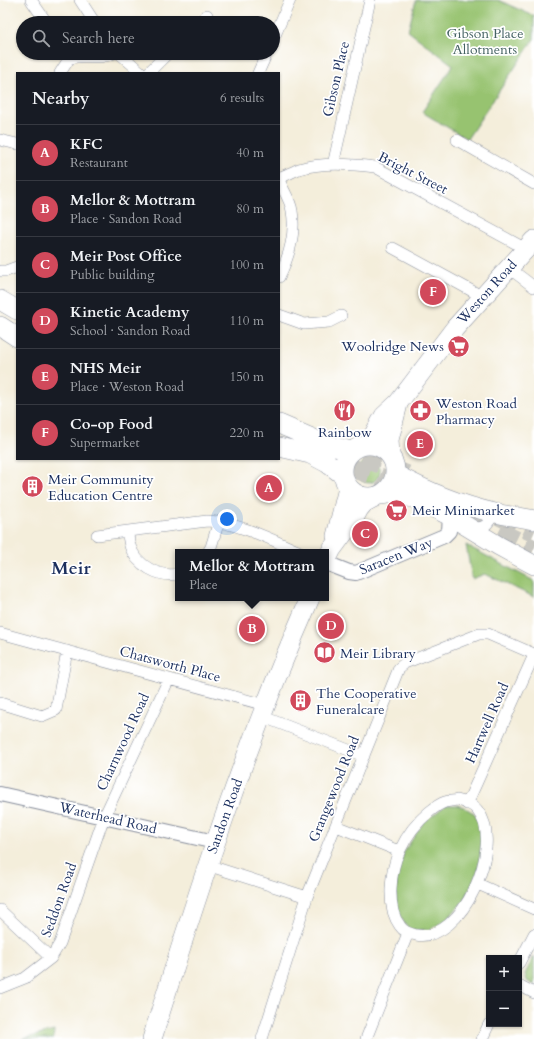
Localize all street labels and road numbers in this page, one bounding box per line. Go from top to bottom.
street label: Gibson Place [318,39,354,119]
street label: Bright Street [375,147,452,199]
street label: Weston Road [452,255,522,329]
street label: Saracen Way [356,532,436,579]
street label: Chatsworth Place [117,641,223,687]
street label: Hartwell Road [461,679,513,766]
street label: Charnwood Road [92,690,154,794]
street label: Grangewood Road [304,733,364,845]
street label: Sandon Road [203,775,248,856]
street label: Waterhead Road [56,797,159,839]
street label: Seddon Road [37,859,82,940]

